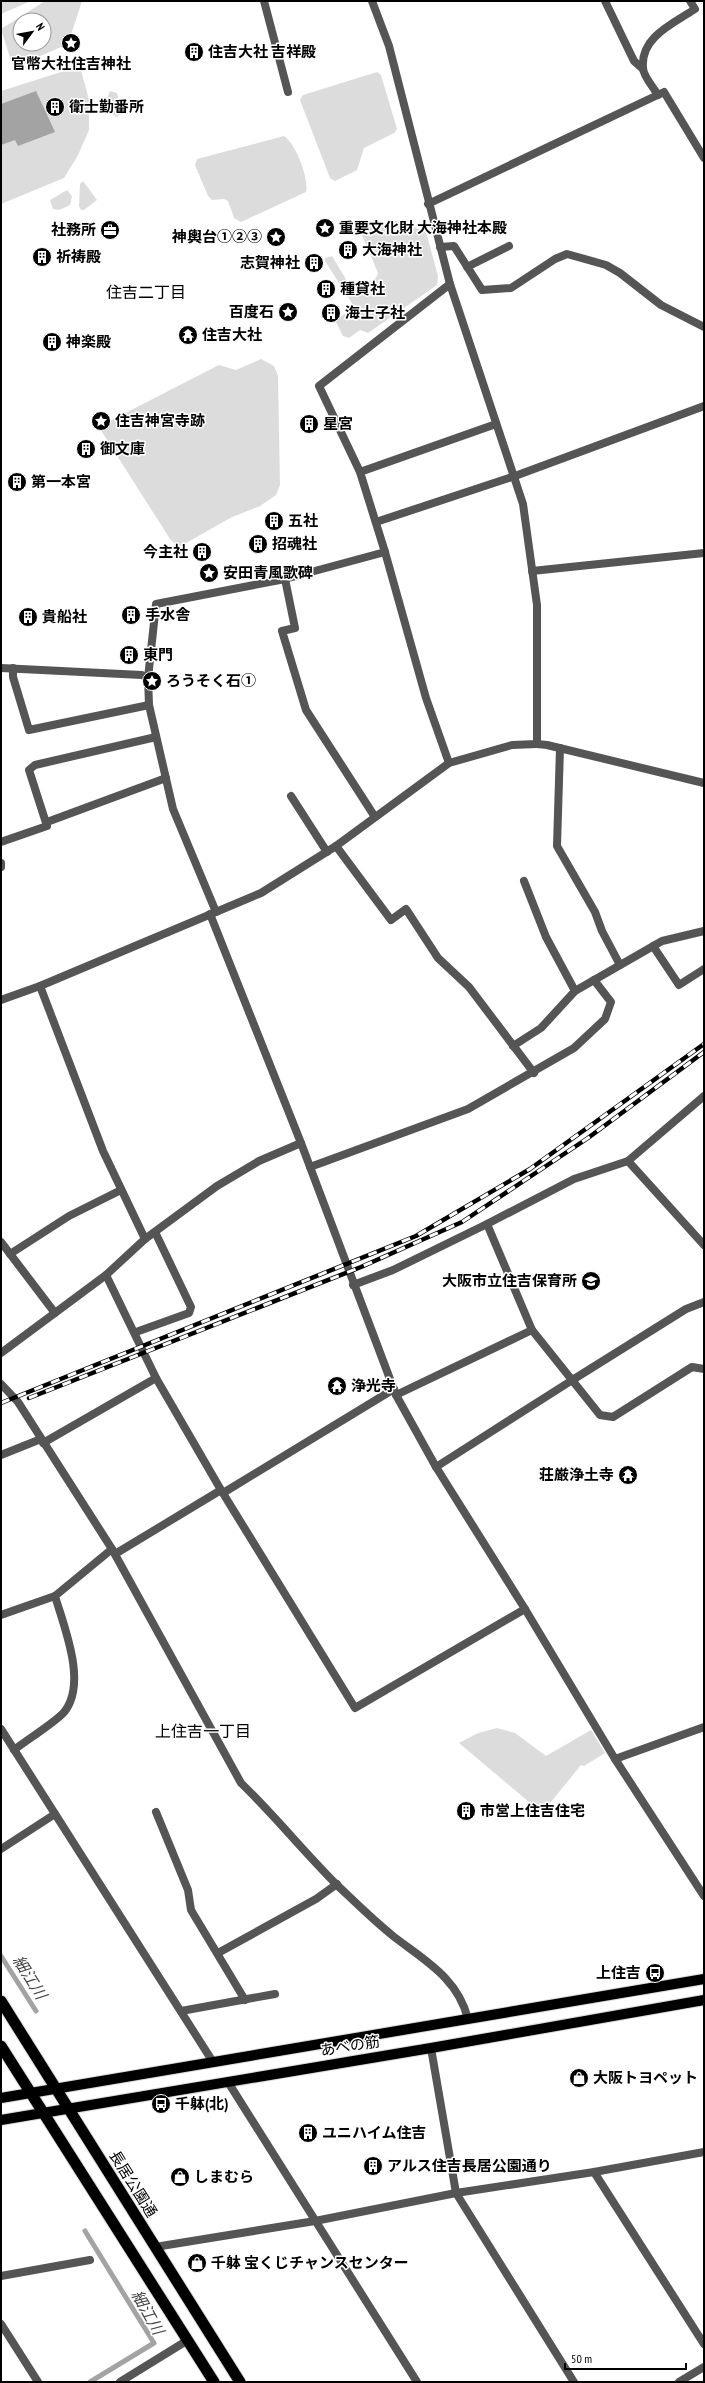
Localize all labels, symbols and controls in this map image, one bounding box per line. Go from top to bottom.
north arrow [12,12,52,52]
text: N [33,20,48,33]
place icon: 官幣大社住吉神社 [60,32,82,54]
building icon: 住吉大社 吉祥殿 [183,41,205,63]
place label: 住吉大社 吉祥殿 [208,42,316,61]
place label: 官幣大社住吉神社 [11,54,131,73]
building icon: 衛士勤番所 [44,96,66,118]
place label: 衛士勤番所 [69,97,144,116]
place icon: 重要文化財 大海神社本殿 [314,217,336,239]
place label: 重要文化財 大海神社本殿 [339,218,507,237]
office icon: 社務所 [99,219,121,241]
place label: 社務所 [51,220,96,239]
place icon: 神輿台①②③ [265,226,287,248]
place label: 神輿台①②③ [171,227,262,246]
building icon: 大海神社 [337,239,359,261]
place label: 大海神社 [362,240,422,259]
building icon: 祈祷殿 [31,246,53,268]
place label: 祈祷殿 [56,247,101,266]
building icon: 志賀神社 [303,252,325,274]
place label: 志賀神社 [240,253,300,272]
building icon: 種貸社 [315,278,337,300]
place label: 種貸社 [340,279,385,298]
district label: 住吉二丁目 [106,282,186,302]
place icon: 百度石 [277,301,299,323]
place label: 百度石 [229,302,274,321]
building icon: 海士子社 [320,302,342,324]
place label: 海士子社 [345,303,405,322]
temple icon: 住吉大社 [177,324,199,346]
place label: 住吉大社 [202,325,262,344]
building icon: 神楽殿 [41,331,63,353]
place label: 神楽殿 [65,332,111,351]
place icon: 住吉神宮寺跡 [90,410,112,432]
place label: 住吉神宮寺跡 [115,411,205,430]
building icon: 星宮 [298,413,320,435]
place label: 星宮 [323,414,353,433]
building icon: 御文庫 [75,438,97,460]
place label: 御文庫 [100,439,145,458]
building icon: 第一本宮 [6,471,28,493]
place label: 第一本宮 [31,472,91,491]
building icon: 五社 [263,510,285,532]
place label: 五社 [288,511,318,530]
building icon: 招魂社 [247,533,269,555]
place label: 招魂社 [272,534,317,553]
building icon: 今主社 [191,541,213,563]
place label: 今主社 [143,542,188,561]
place icon: 安田青風歌碑 [198,562,220,584]
place label: 安田青風歌碑 [223,563,313,582]
building icon: 手水舎 [120,604,142,626]
place label: 手水舎 [145,605,191,624]
building icon: 貴船社 [17,606,39,628]
place label: 貴船社 [42,607,87,626]
building icon: 東門 [118,644,140,666]
place label: 東門 [143,645,173,664]
place icon: ろうそく石① [141,670,163,692]
place label: ろうそく石① [166,671,256,690]
school or university icon: 大阪市立住吉保育所 [580,1270,602,1292]
place label: 大阪市立住吉保育所 [442,1271,577,1290]
temple icon: 浄光寺 [326,1375,348,1397]
place label: 浄光寺 [351,1376,396,1395]
temple icon: 荘厳浄土寺 [617,1464,639,1486]
place label: 荘厳浄土寺 [539,1465,614,1484]
district label: 上住吉一丁目 [155,1721,251,1741]
building icon: 市営上住吉住宅 [455,1800,477,1822]
place label: 市営上住吉住宅 [480,1801,585,1820]
water label: 細江川 [9,1951,52,2004]
bus stop icon: 上住吉 [644,1962,666,1984]
place label: 上住吉 [596,1963,641,1982]
street label: あべの筋 [319,2031,381,2060]
shop icon: 大阪トヨペット [568,2067,590,2089]
place label: 大阪トヨペット [593,2068,698,2087]
bus stop icon: 千躰(北) [150,2093,172,2115]
place label: 千躰(北) [175,2094,228,2113]
building icon: ユニハイム住吉 [297,2122,319,2144]
place label: ユニハイム住吉 [322,2123,426,2142]
street label: 長居公園通 [105,2147,161,2221]
building icon: アルス住吉長居公園通り [362,2155,384,2177]
place label: アルス住吉長居公園通り [387,2156,552,2175]
shop icon: しまむら [169,2166,191,2188]
place label: しまむら [194,2167,254,2186]
shop icon: 千躰 宝くじチャンスセンター [186,2252,208,2274]
place label: 千躰 宝くじチャンスセンター [211,2253,409,2272]
water label: 細江川 [128,2286,169,2340]
scale bar [565,2345,686,2371]
text: 50 m [571,2351,592,2366]

